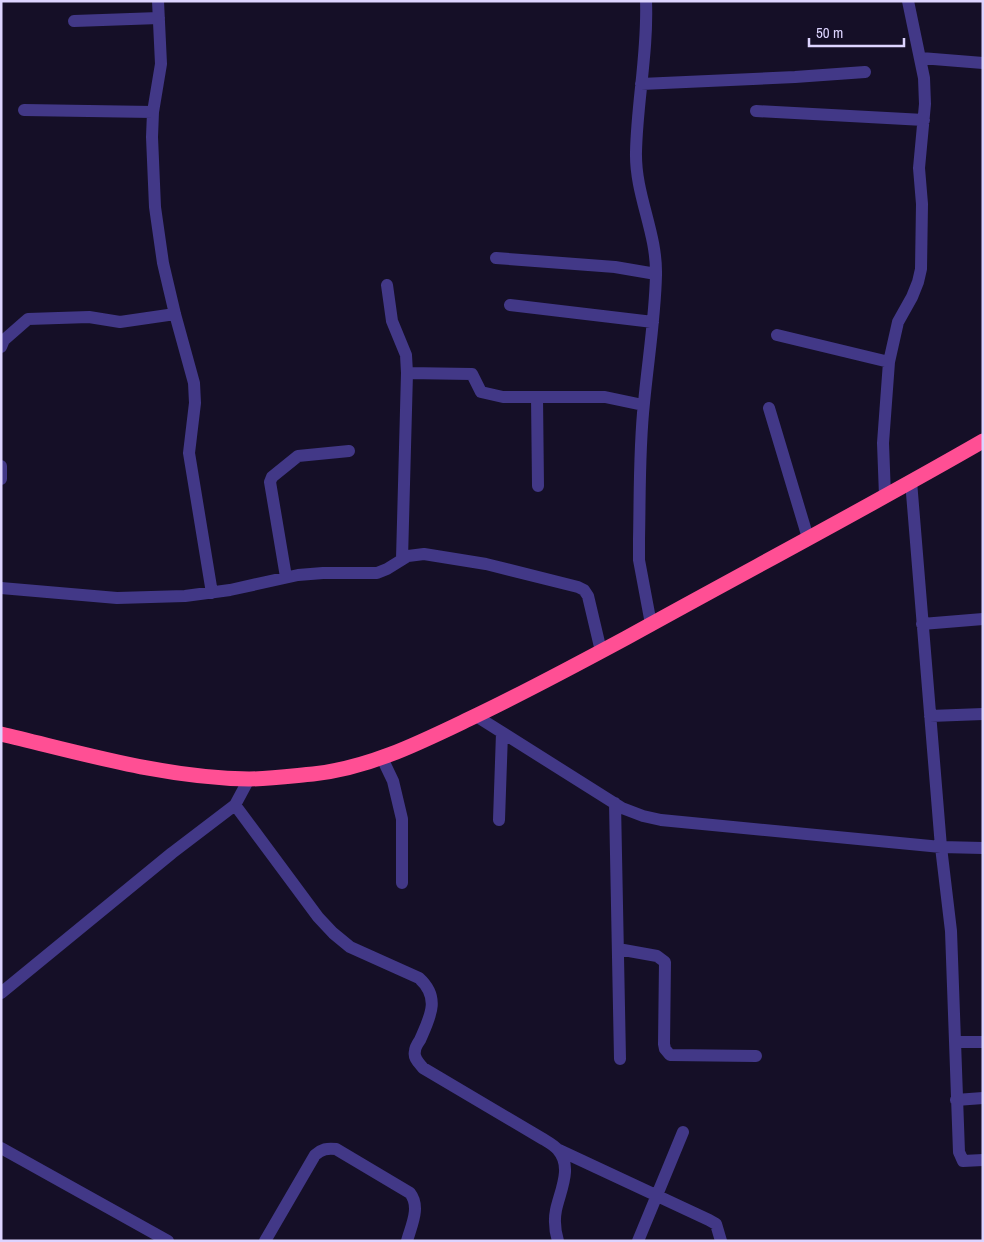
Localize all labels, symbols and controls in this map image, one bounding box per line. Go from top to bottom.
scale bar [809,15,904,47]
text: 50 m [816,22,843,43]

